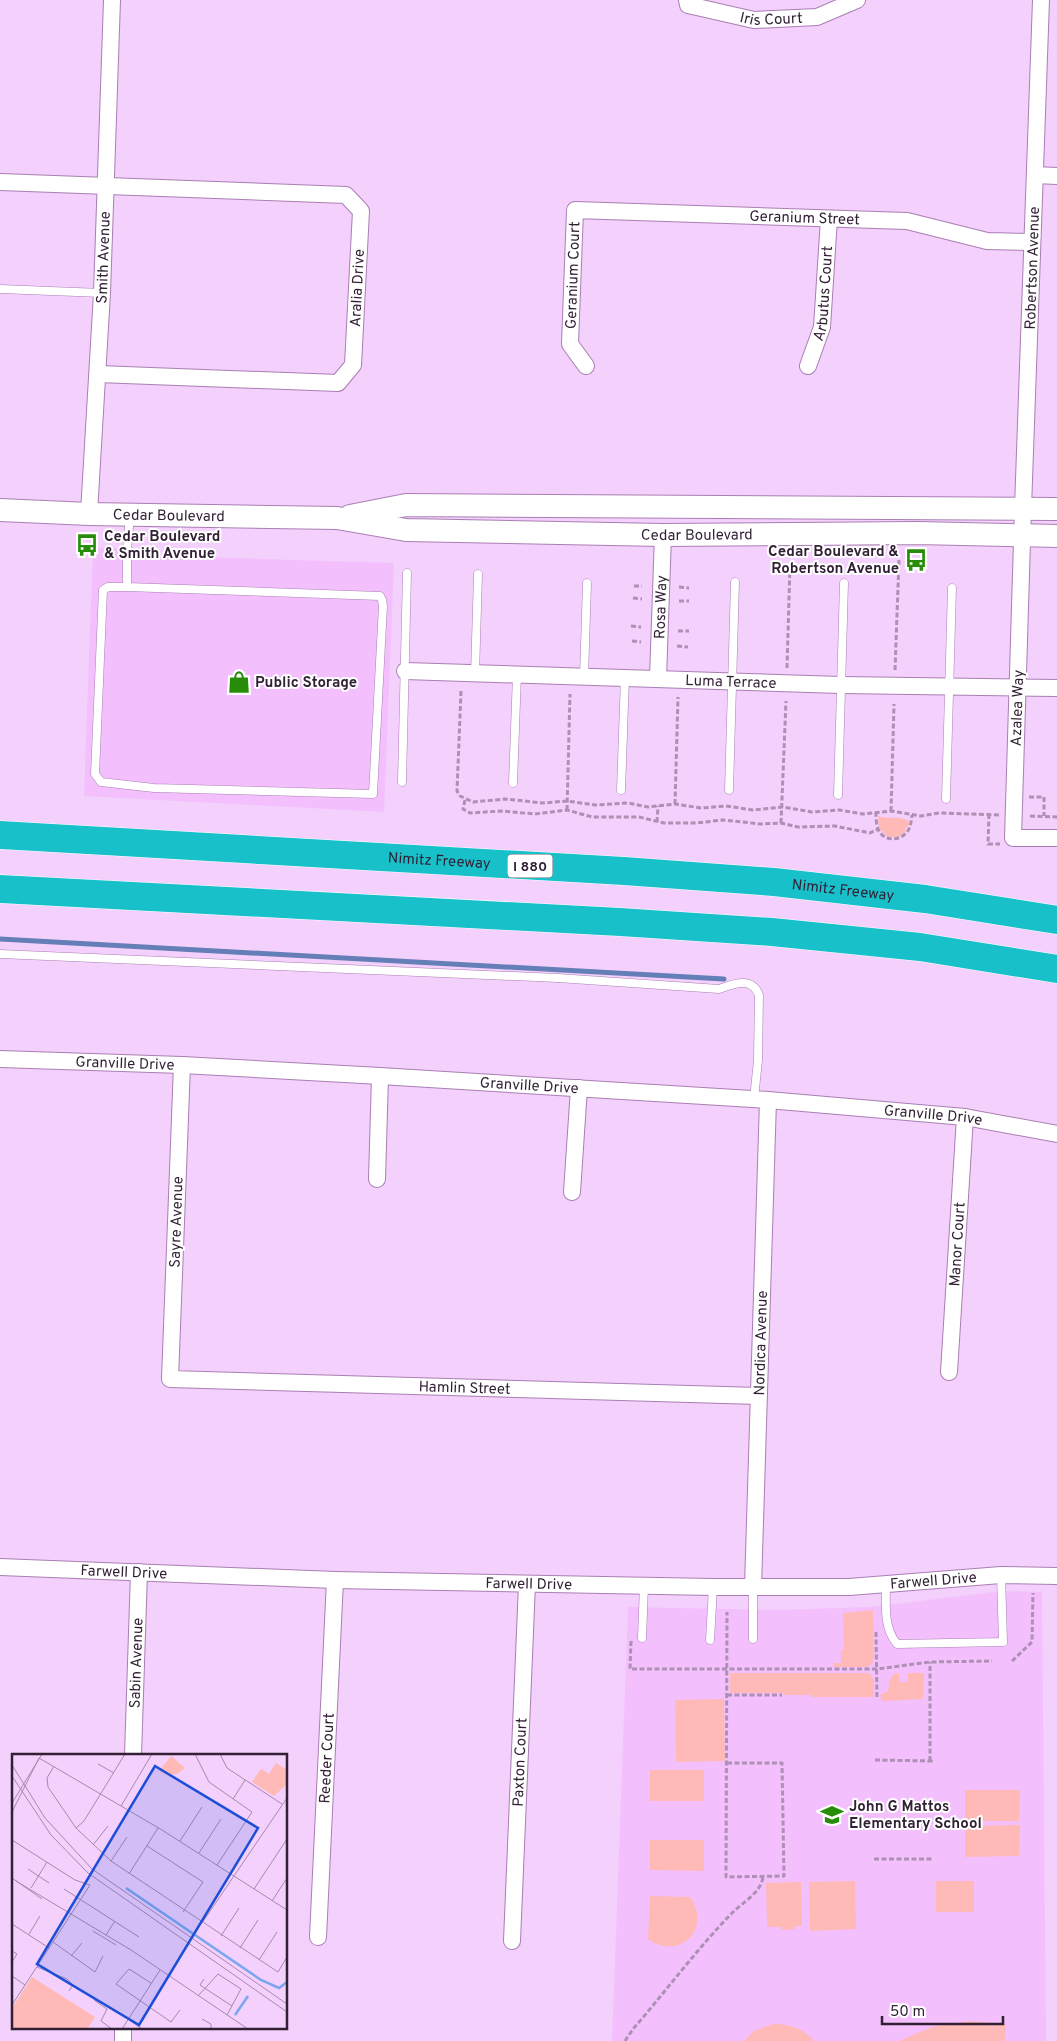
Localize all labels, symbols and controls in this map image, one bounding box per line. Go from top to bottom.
street label: Iris Court [738,9,803,31]
street label: Robertson Avenue [1022,206,1045,330]
street label: Geranium Street [749,208,860,230]
street label: Smith Avenue [93,211,116,304]
street label: Geranium Court [563,221,586,329]
street label: Arbutus Court [810,245,838,344]
street label: Aralia Drive [347,248,370,328]
street label: Cedar Boulevard [113,506,225,527]
street label: Cedar Boulevard [641,526,753,546]
place label: Cedar Boulevard & Smith Avenue [104,528,220,564]
bus stop icon: Cedar Boulevard & Smith Avenue [74,532,100,558]
place label: Cedar Boulevard & Robertson Avenue [768,543,899,579]
bus stop icon: Cedar Boulevard & Robertson Avenue [903,547,929,573]
street label: Rosa Way [651,575,673,639]
shop icon: Public Storage [226,669,252,695]
street label: Azalea Way [1008,669,1029,747]
street label: Luma Terrace [685,672,777,694]
place label: Public Storage [255,674,357,693]
street label: Nimitz Freeway [387,849,491,874]
road number: I 880 [508,854,552,878]
street label: Nimitz Freeway [791,876,895,906]
street label: Granville Drive [75,1053,175,1076]
street label: Granville Drive [479,1074,579,1099]
street label: Granville Drive [883,1102,984,1131]
street label: Sayre Avenue [166,1176,189,1268]
street label: Manor Court [946,1202,971,1287]
street label: Nordica Avenue [751,1290,773,1396]
street label: Hamlin Street [418,1378,511,1400]
street label: Farwell Drive [80,1562,168,1584]
street label: Farwell Drive [890,1569,978,1595]
street label: Farwell Drive [485,1575,572,1595]
street label: Sabin Avenue [127,1617,148,1709]
street label: Reeder Court [316,1712,340,1804]
street label: Paxton Court [510,1717,532,1807]
inset map [12,1754,288,2028]
place label: John G Mattos Elementary School [849,1798,982,1834]
school or university icon: John G Mattos Elementary School [819,1802,845,1828]
scale bar [882,1994,1003,2026]
text: 50 m [890,2003,925,2022]

